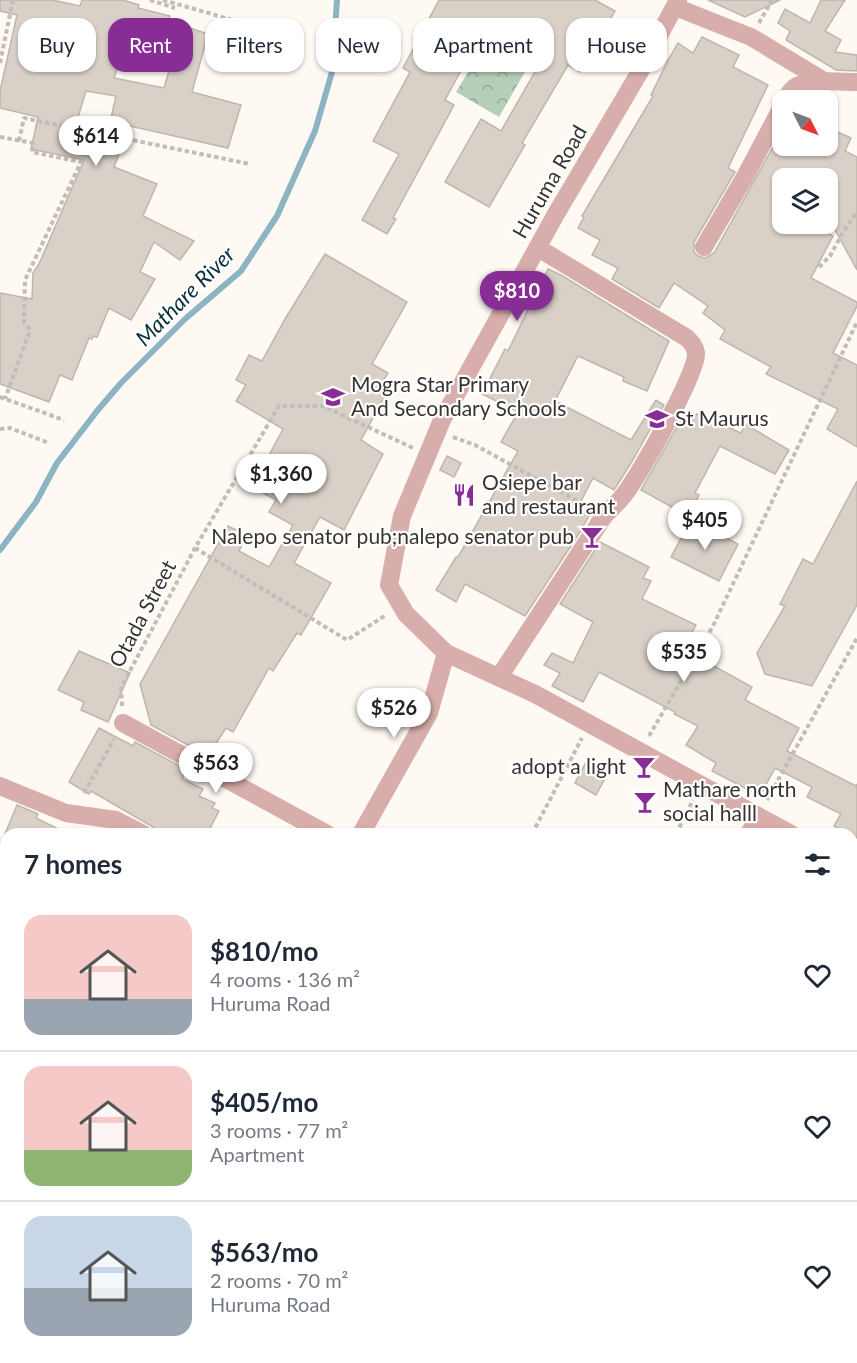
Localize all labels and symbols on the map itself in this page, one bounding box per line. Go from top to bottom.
north arrow [772,90,838,156]
pin: $614 [60,116,132,167]
street label: Huruma Road [506,120,591,242]
water label: Mathare River [129,240,240,351]
pin: $810 [481,271,553,322]
place label: Mogra Star Primary And Secondary Schools [351,371,566,420]
school or university icon: Mogra Star Primary And Secondary Schools [320,384,346,410]
place label: St Maurus [675,405,769,430]
school or university icon: St Maurus [644,406,670,432]
pin: $1,360 [232,454,330,505]
place label: Osiepe bar and restaurant [482,469,616,518]
restaurant icon: Osiepe bar and restaurant [451,482,477,508]
pin: $405 [669,500,741,551]
place label: Nalepo senator pub;nalepo senator pub [211,523,574,548]
bar icon: Nalepo senator pub;nalepo senator pub [579,524,605,550]
street label: Otada Street [103,555,181,671]
pin: $535 [648,632,720,683]
pin: $526 [358,688,430,739]
pin: $563 [180,743,252,794]
place label: adopt a light [512,753,626,778]
bar icon: adopt a light [631,754,657,780]
place label: Mathare north social halll [663,776,796,825]
bar icon: Mathare north social halll [632,789,658,815]

